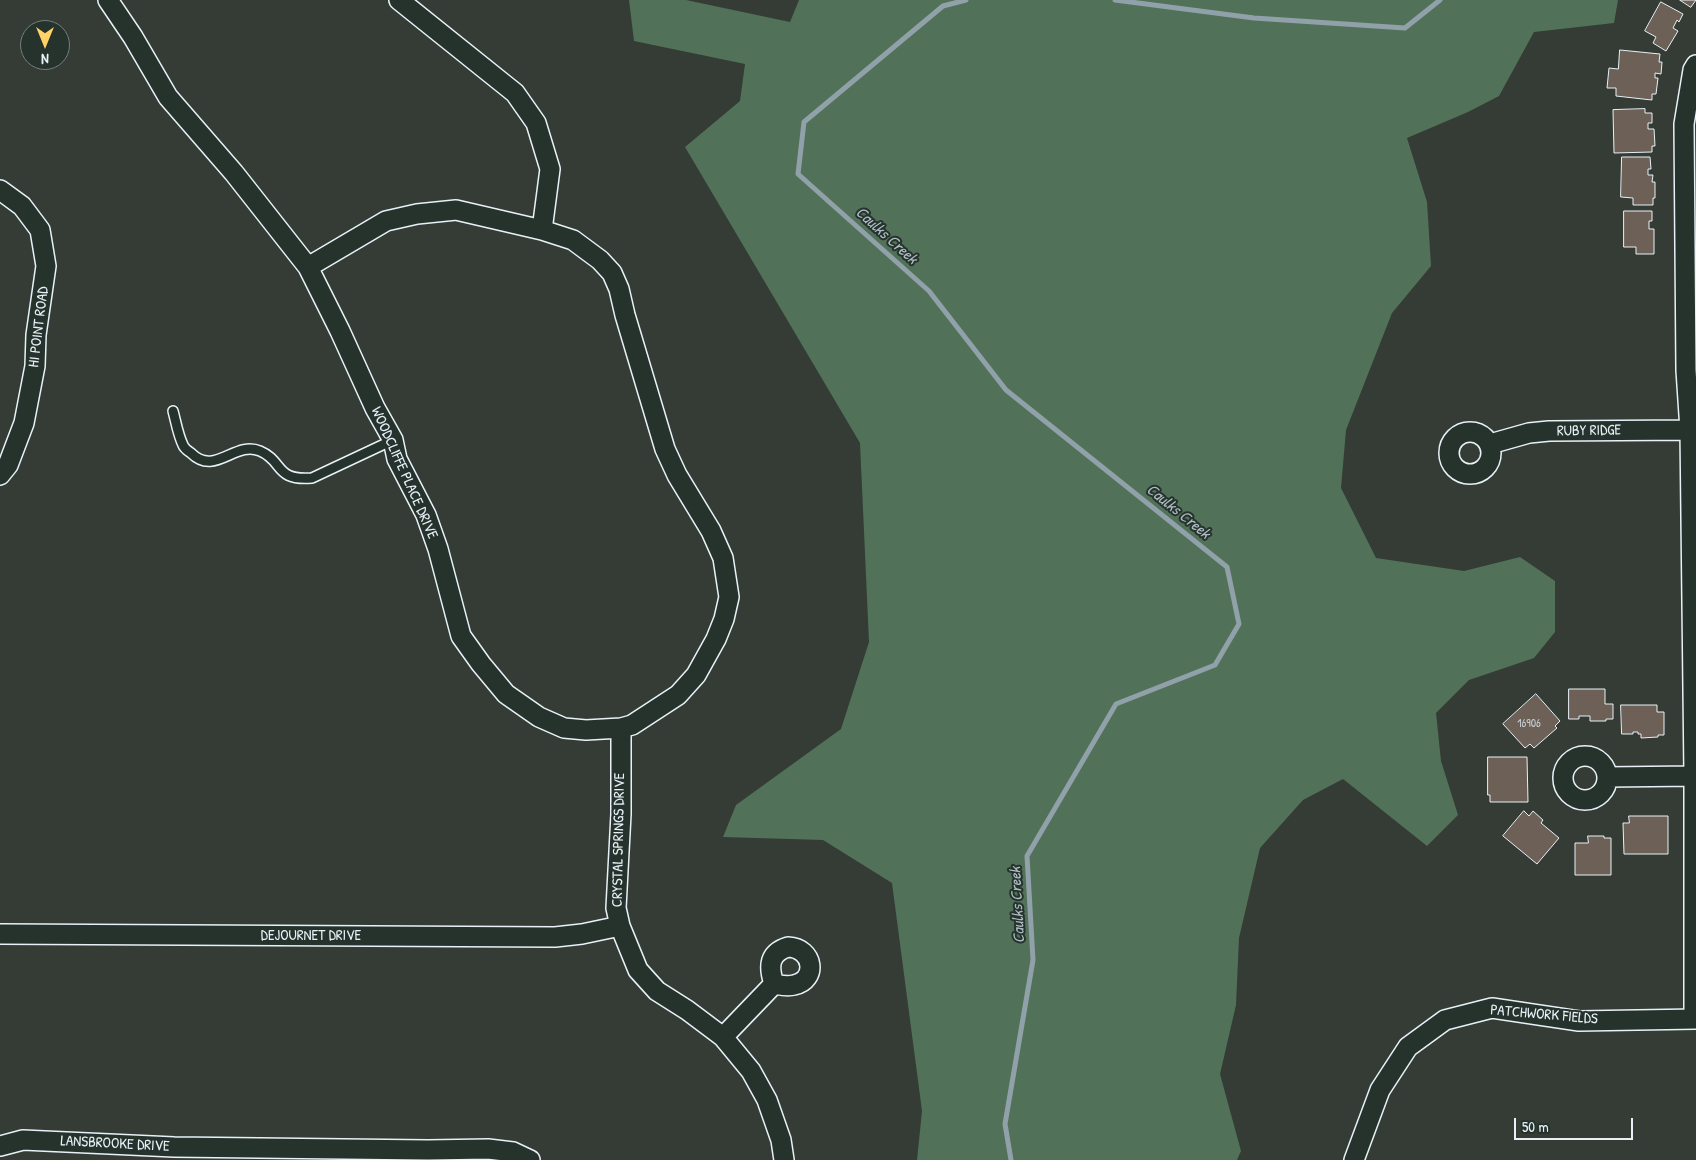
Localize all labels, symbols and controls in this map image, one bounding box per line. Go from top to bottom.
north arrow [20,20,70,70]
text: N [41,50,49,69]
water label: Caulks Creek [851,203,921,269]
street label: HI POINT ROAD [25,286,53,368]
street label: WOODCLIFFE PLACE DRIVE [367,404,441,542]
street label: RUBY RIDGE [1557,421,1621,441]
water label: Caulks Creek [1142,480,1214,544]
house number: 16906 [1517,717,1541,731]
street label: CRYSTAL SPRINGS DRIVE [609,773,629,907]
water label: Caulks Creek [1006,866,1030,944]
street label: DEJOURNET DRIVE [261,927,361,945]
street label: PATCHWORK FIELDS [1489,1001,1599,1029]
scale bar [1516,1108,1635,1140]
text: 50 m [1522,1116,1549,1137]
street label: LANSBROOKE DRIVE [60,1132,170,1156]

